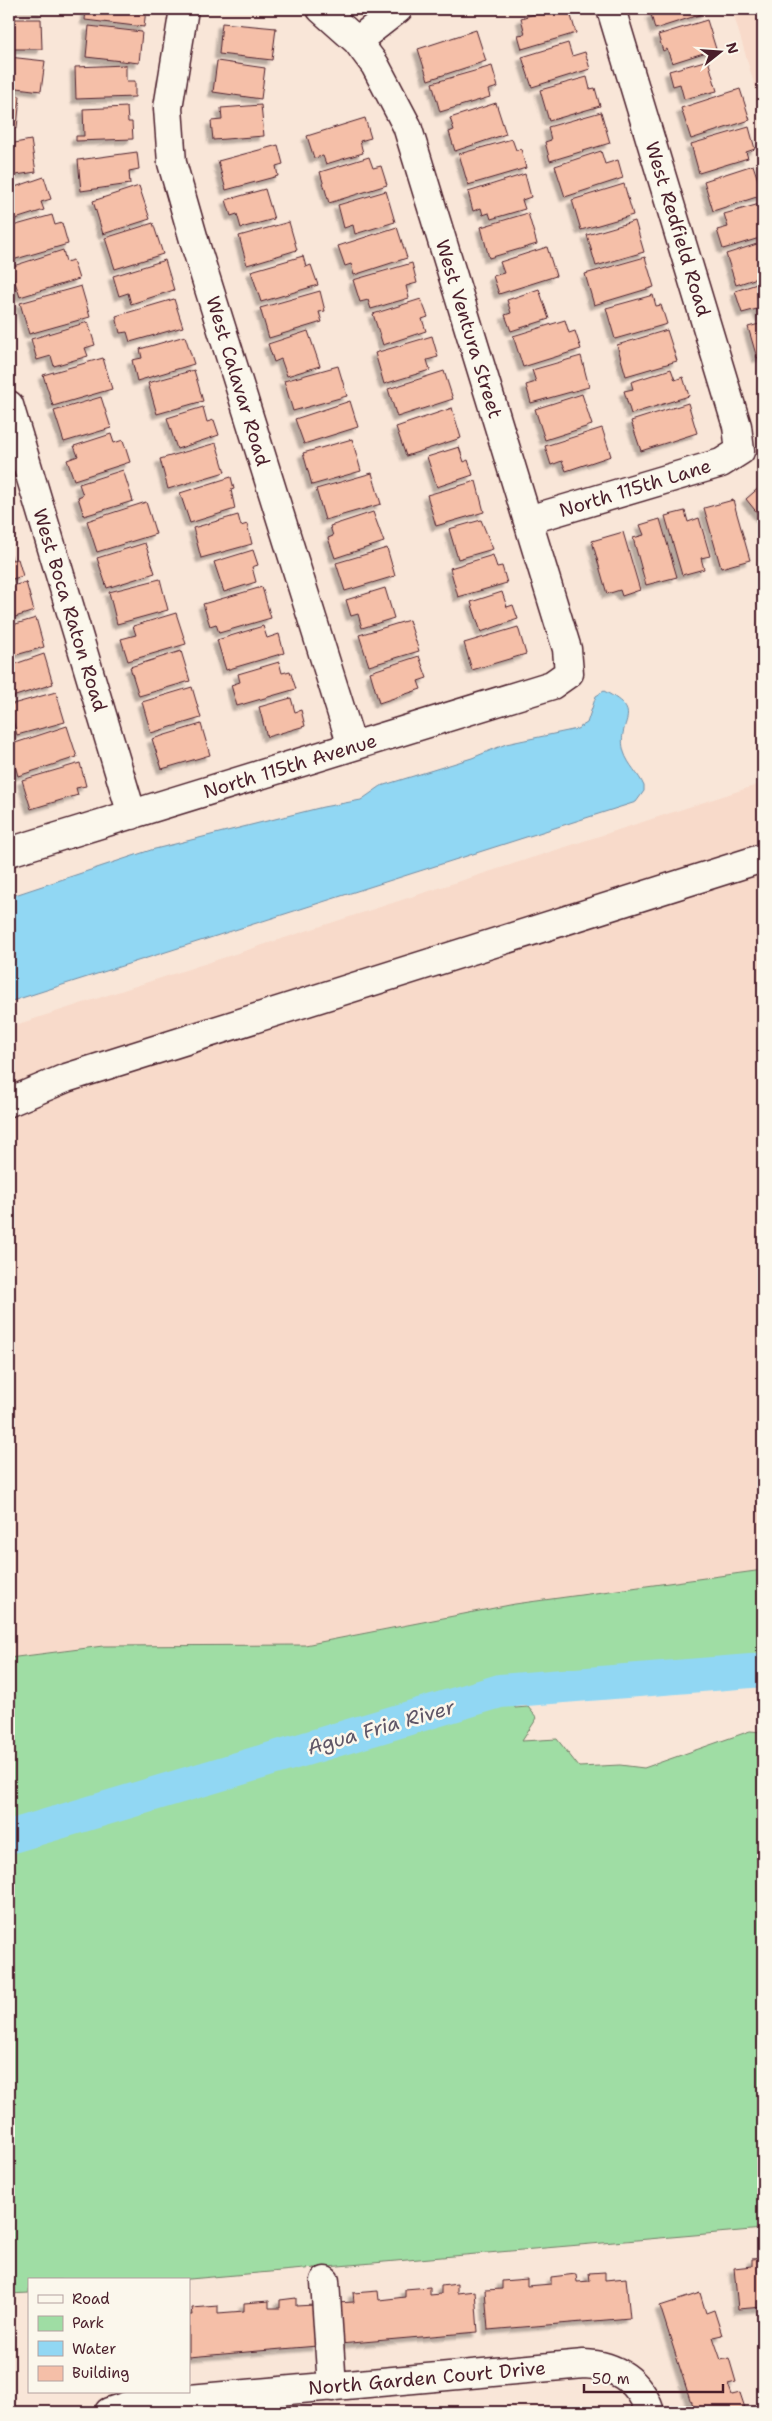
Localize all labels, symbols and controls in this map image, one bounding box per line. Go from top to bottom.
north arrow [694,28,744,78]
text: N [722,40,743,56]
street label: West Redfield Road [639,138,717,320]
street label: West Ventura Street [430,236,508,422]
street label: West Calavar Road [200,293,276,469]
street label: North 115th Lane [556,453,714,523]
street label: West Boca Raton Road [27,505,113,715]
street label: North 115th Avenue [200,728,380,804]
water label: Agua Fria River [304,1693,458,1760]
legend [28,2278,190,2394]
text: Road [72,2289,110,2309]
text: Park [72,2313,104,2333]
text: Water [72,2339,116,2359]
street label: North Garden Court Drive [307,2355,547,2401]
scale bar [584,2361,723,2393]
text: Building [72,2363,129,2383]
text: 50 m [592,2369,630,2389]

